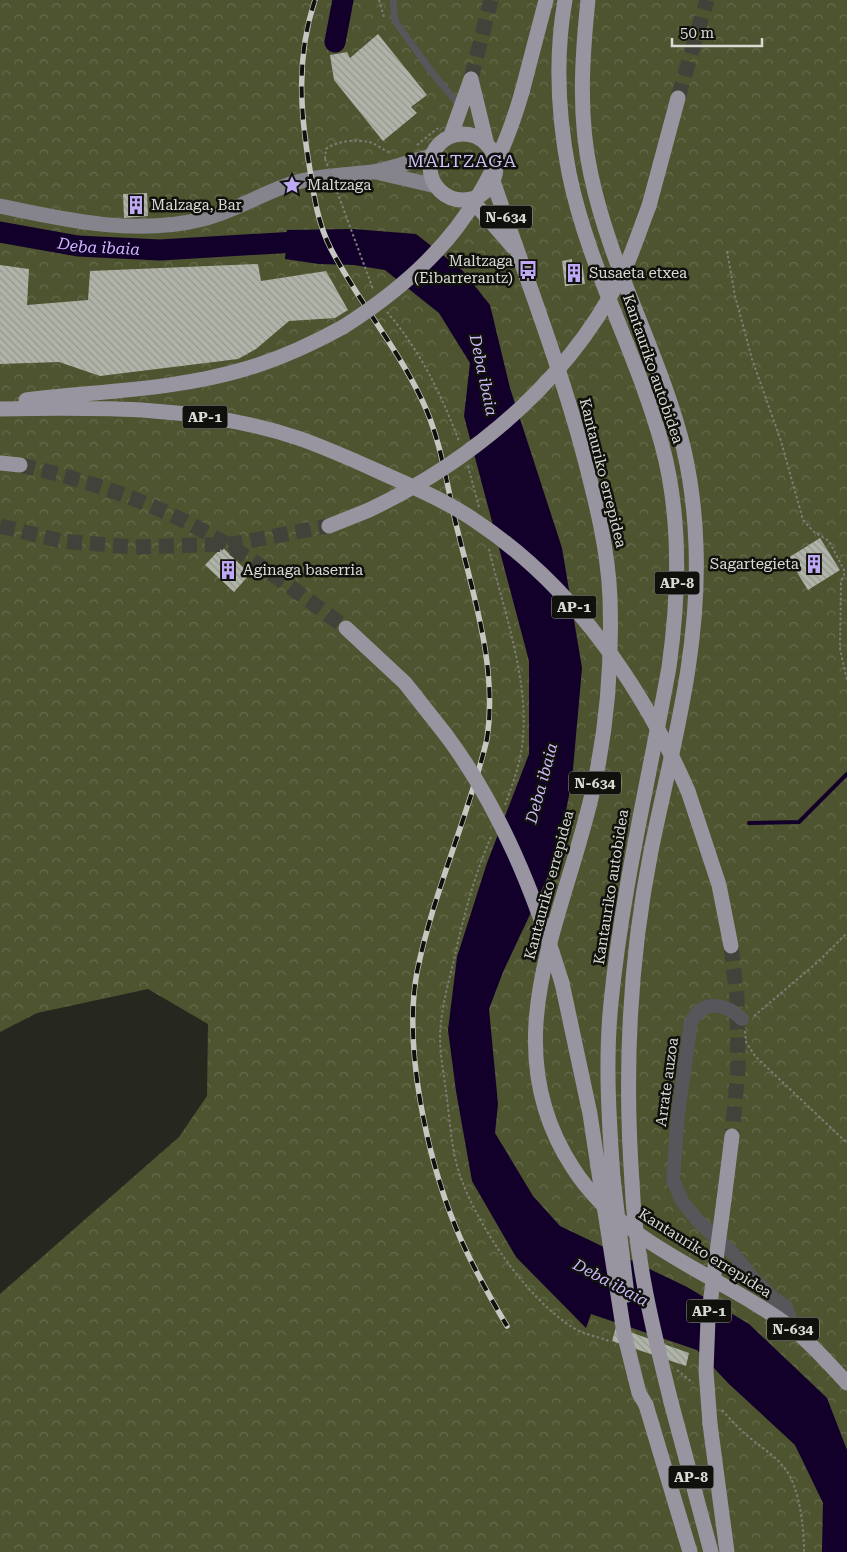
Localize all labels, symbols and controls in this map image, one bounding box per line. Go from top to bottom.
scale bar [672,15,762,47]
text: 50 m [680,24,715,42]
district label: MALTZAGA [407,150,517,171]
place icon: Maltzaga [281,174,303,196]
place label: Maltzaga [307,176,371,194]
building icon: Malzaga, Bar [125,194,147,216]
place label: Malzaga, Bar [151,196,242,214]
road number: N-634 [480,206,532,228]
water label: Deba ibaia [55,233,141,259]
place label: Maltzaga (Eibarrerantz) [414,252,513,287]
bus stop icon: Maltzaga (Eibarrerantz) [517,259,539,281]
building icon: Susaeta etxea [563,262,585,284]
place label: Susaeta etxea [589,264,687,282]
street label: Kantauriko autobidea [619,292,687,446]
water label: Deba ibaia [465,332,501,418]
street label: Kantauriko errepidea [576,396,630,550]
road number: AP-1 [182,406,228,428]
building icon: Sagartegieta [803,553,825,575]
place label: Sagartegieta [710,555,799,573]
building icon: Aginaga baserria [217,559,239,581]
place label: Aginaga baserria [243,561,363,579]
road number: AP-8 [654,572,700,594]
road number: AP-1 [552,596,596,618]
water label: Deba ibaia [521,740,561,826]
road number: N-634 [569,771,621,794]
street label: Kantauriko errepidea [520,808,578,962]
street label: Kantauriko autobidea [590,808,632,966]
street label: Arrate auzoa [652,1036,682,1128]
street label: Kantauriko errepidea [635,1205,775,1301]
water label: Deba ibaia [569,1254,652,1310]
road number: AP-1 [686,1300,732,1322]
road number: N-634 [767,1318,819,1340]
road number: AP-8 [668,1465,714,1488]

